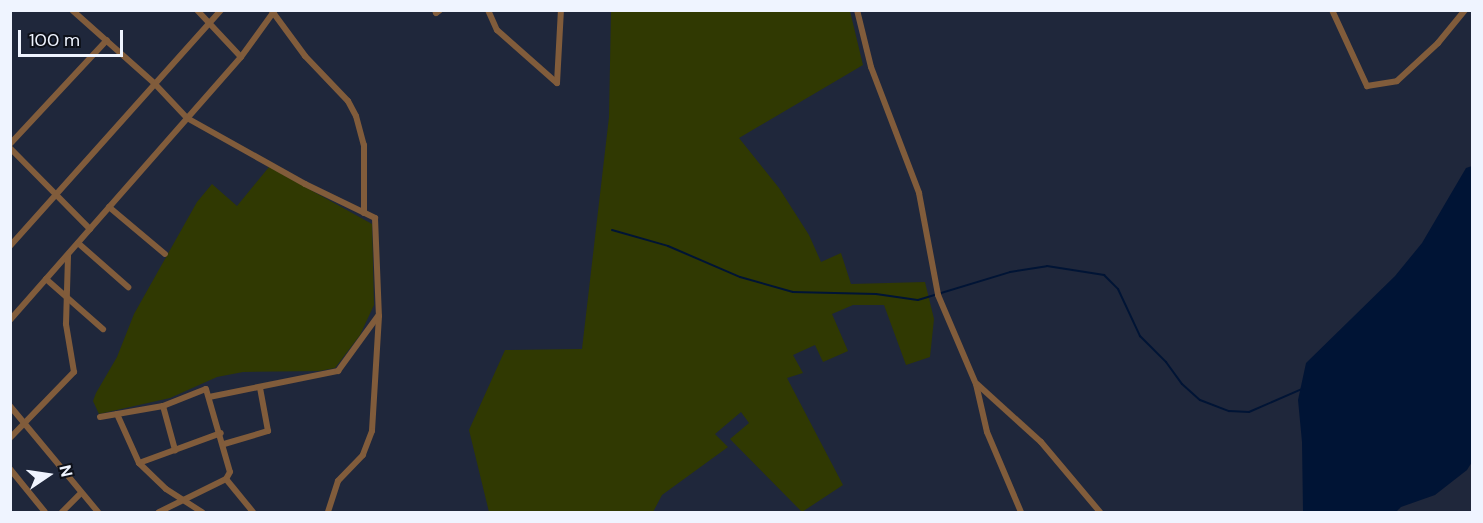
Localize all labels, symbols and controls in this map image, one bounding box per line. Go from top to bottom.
scale bar [21,18,126,56]
text: 100 m [29,28,80,52]
north arrow [18,445,78,505]
text: N [54,463,78,479]

